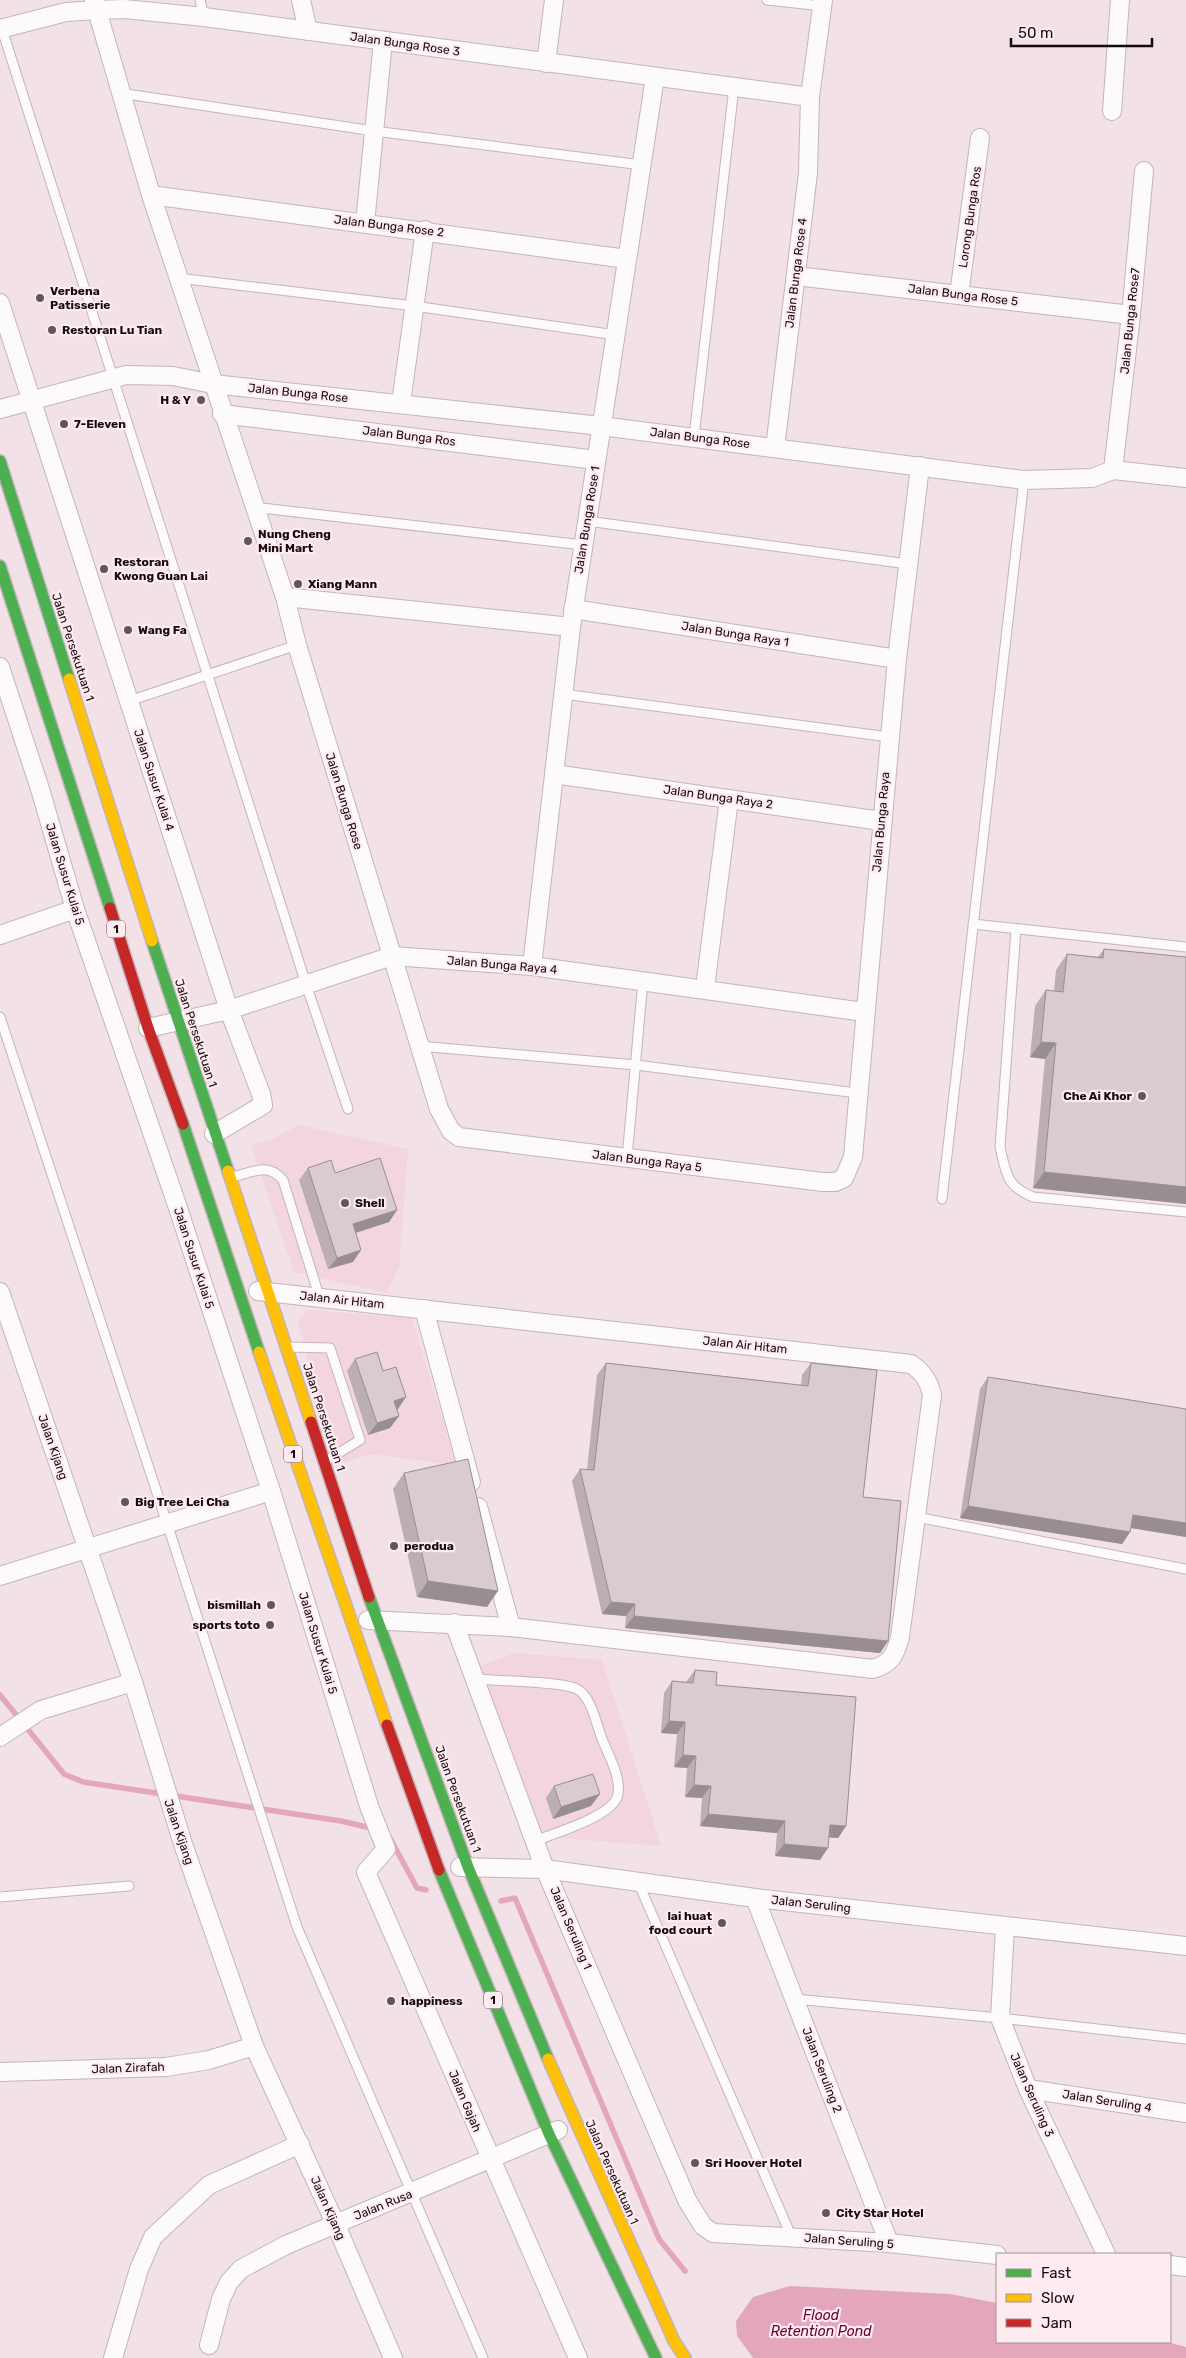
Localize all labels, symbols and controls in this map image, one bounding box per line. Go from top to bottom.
scale bar [1011,15,1152,47]
text: 50 m [1018,24,1053,42]
street label: Jalan Bunga Rose 3 [349,29,461,59]
street label: Lorong Bunga Ros [956,165,984,269]
street label: Jalan Bunga Rose 2 [333,212,445,240]
street label: Jalan Bunga Rose 4 [782,216,810,329]
street label: Jalan Bunga Rose7 [1117,267,1143,375]
street label: Jalan Bunga Rose 5 [907,281,1019,309]
place label: Verbena Patisserie [50,284,110,312]
marker: Verbena Patisserie [34,292,46,304]
place label: Restoran Lu Tian [62,323,163,337]
marker: Restoran Lu Tian [46,324,58,336]
street label: Jalan Bunga Rose [247,381,349,405]
place label: H & Y [160,393,191,407]
marker: H & Y [195,394,207,406]
place label: 7-Eleven [74,417,126,431]
marker: 7-Eleven [58,418,70,430]
street label: Jalan Bunga Ros [362,423,456,449]
street label: Jalan Bunga Rose [649,425,751,451]
street label: Jalan Bunga Rose 1 [572,465,602,575]
place label: Nung Cheng Mini Mart [258,527,331,555]
marker: Nung Cheng Mini Mart [242,535,254,547]
place label: Restoran Kwong Guan Lai [114,555,208,583]
marker: Restoran Kwong Guan Lai [98,563,110,575]
place label: Xiang Mann [308,577,377,591]
marker: Xiang Mann [292,578,304,590]
street label: Jalan Persekutuan 1 [49,591,97,703]
street label: Jalan Bunga Raya 1 [680,619,790,649]
place label: Wang Fa [138,623,187,637]
marker: Wang Fa [122,624,134,636]
street label: Jalan Susur Kulai 4 [131,727,177,833]
street label: Jalan Bunga Rose [323,751,365,851]
street label: Jalan Bunga Raya [870,771,892,873]
street label: Jalan Bunga Raya 2 [662,782,774,812]
street label: Jalan Susur Kulai 5 [43,821,87,927]
road number: 1 [107,921,125,938]
street label: Jalan Bunga Raya 4 [446,953,558,977]
street label: Jalan Persekutuan 1 [172,977,220,1089]
place label: Che Ai Khor [1063,1089,1133,1103]
marker: Che Ai Khor [1136,1090,1148,1102]
street label: Jalan Bunga Raya 5 [591,1147,703,1175]
place label: Shell [355,1196,385,1210]
marker: Shell [339,1197,351,1209]
street label: Jalan Susur Kulai 5 [171,1205,217,1311]
street label: Jalan Air Hitam [299,1289,385,1311]
street label: Jalan Air Hitam [702,1334,788,1356]
street label: Jalan Persekutuan 1 [300,1361,348,1473]
street label: Jalan Kijang [35,1412,71,1482]
road number: 1 [284,1446,302,1462]
place label: Big Tree Lei Cha [135,1495,229,1509]
marker: Big Tree Lei Cha [119,1496,131,1508]
place label: perodua [404,1539,454,1553]
marker: perodua [388,1540,400,1552]
street label: Jalan Susur Kulai 5 [296,1590,340,1696]
place label: bismillah [207,1598,261,1612]
marker: bismillah [265,1599,277,1611]
place label: sports toto [193,1618,260,1632]
marker: sports toto [264,1619,276,1631]
street label: Jalan Persekutuan 1 [432,1744,484,1854]
street label: Jalan Kijang [161,1797,197,1867]
street label: Jalan Seruling 1 [547,1885,595,1971]
street label: Jalan Seruling [770,1893,852,1915]
place label: lai huat food court [649,1909,712,1937]
marker: lai huat food court [716,1917,728,1929]
road number: 1 [484,1992,502,2008]
place label: happiness [401,1994,463,2008]
marker: happiness [385,1995,397,2007]
street label: Jalan Seruling 2 [799,2025,845,2115]
street label: Jalan Seruling 3 [1007,2051,1057,2139]
street label: Jalan Zirafah [91,2060,165,2076]
street label: Jalan Gajah [446,2068,484,2134]
street label: Jalan Seruling 4 [1061,2087,1153,2115]
street label: Jalan Persekutuan 1 [583,2118,641,2226]
place label: Sri Hoover Hotel [705,2156,802,2170]
marker: Sri Hoover Hotel [689,2157,701,2169]
street label: Jalan Kijang [308,2174,348,2242]
street label: Jalan Rusa [352,2187,414,2223]
place label: City Star Hotel [836,2206,924,2220]
marker: City Star Hotel [820,2207,832,2219]
street label: Jalan Seruling 5 [804,2231,894,2251]
legend [996,2253,1171,2343]
text: Fast [1041,2264,1071,2282]
text: Slow [1041,2289,1074,2307]
water label: Flood Retention Pond [771,2307,872,2340]
text: Jam [1041,2314,1072,2332]

